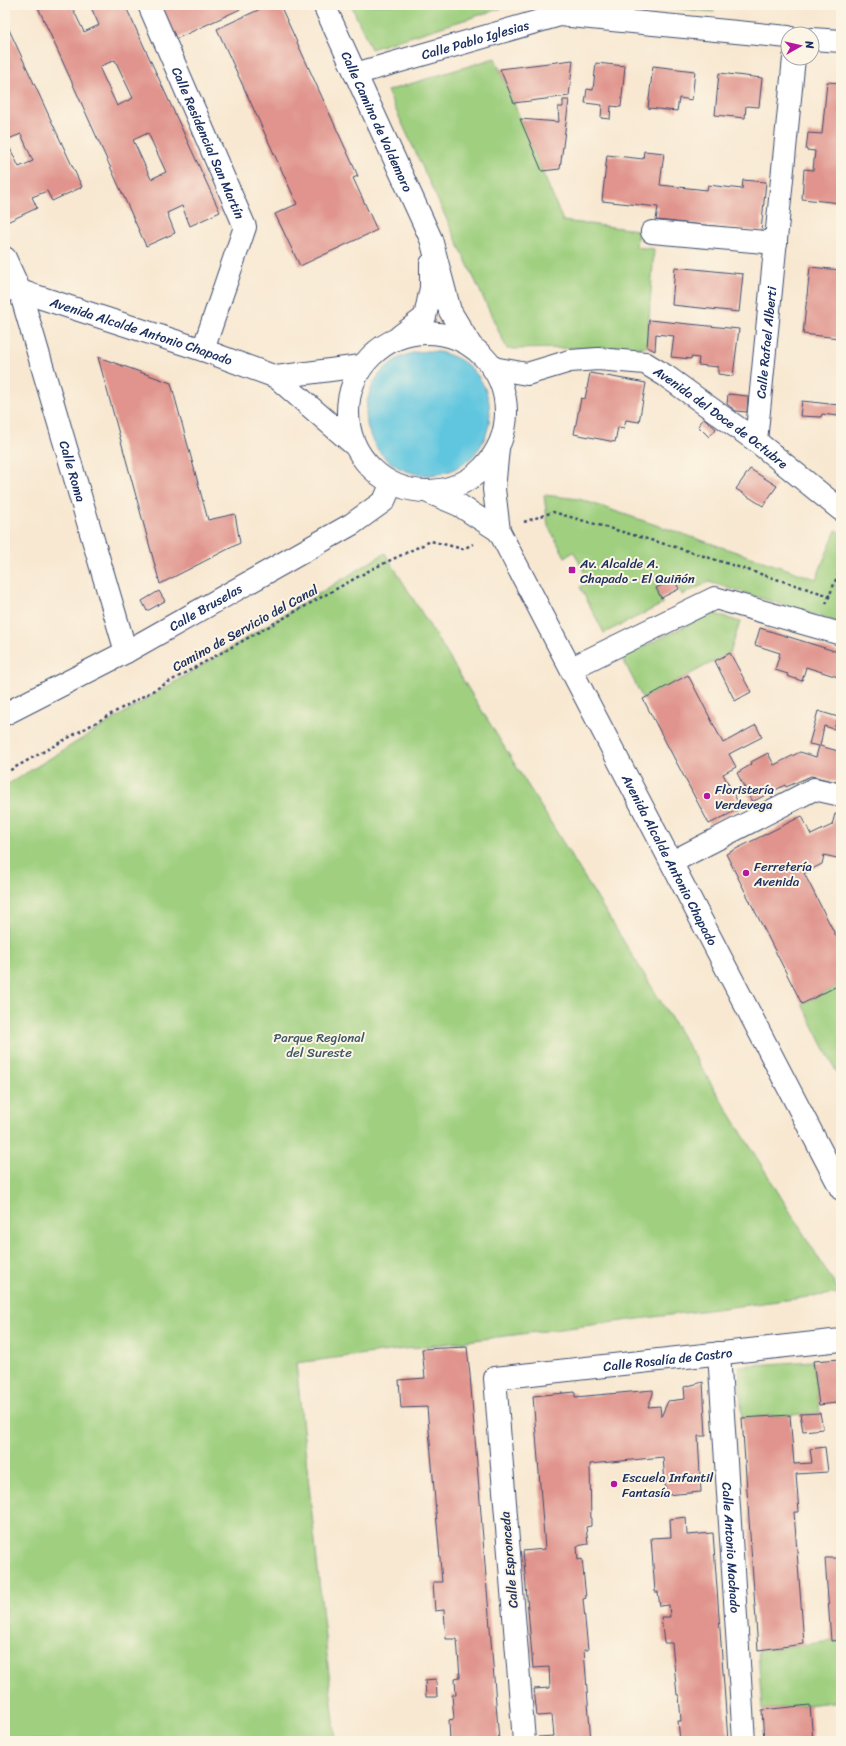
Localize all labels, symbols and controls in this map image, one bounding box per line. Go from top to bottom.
street label: Calle Pablo Iglesias [418,13,532,66]
north arrow [780,26,820,66]
text: N [799,39,819,50]
street label: Calle Camino de Valdemoro [335,47,420,196]
street label: Calle Residencial San Martín [165,63,252,223]
street label: Calle Rafael Alberti [749,285,783,400]
street label: Avenida Alcalde Antonio Chapado [46,290,236,372]
street label: Avenida del Doce de Octubre [648,359,793,474]
street label: Calle Roma [53,438,93,505]
place label: Av. Alcalde A. Chapado - El Quiñón [579,552,695,590]
marker: Av. Alcalde A. Chapado - El Quiñón [567,565,577,575]
street label: Calle Bruselas [164,577,247,637]
street label: Camino de Servicio del Canal [168,578,323,678]
street label: Avenida Alcalde Antonio Chapado [615,769,724,950]
place label: Floristería Verdevega [715,778,775,816]
marker: Floristería Verdevega [702,791,712,801]
place label: Ferretería Avenida [753,855,813,893]
marker: Ferretería Avenida [741,868,751,878]
park label: Parque Regional del Sureste [273,1026,365,1064]
street label: Calle Rosalía de Castro [602,1340,734,1378]
place label: Escuela Infantil Fantasía [622,1466,714,1504]
marker: Escuela Infantil Fantasía [609,1479,619,1489]
street label: Calle Antonio Machado [716,1482,747,1614]
street label: Calle Espronceda [493,1510,525,1609]

